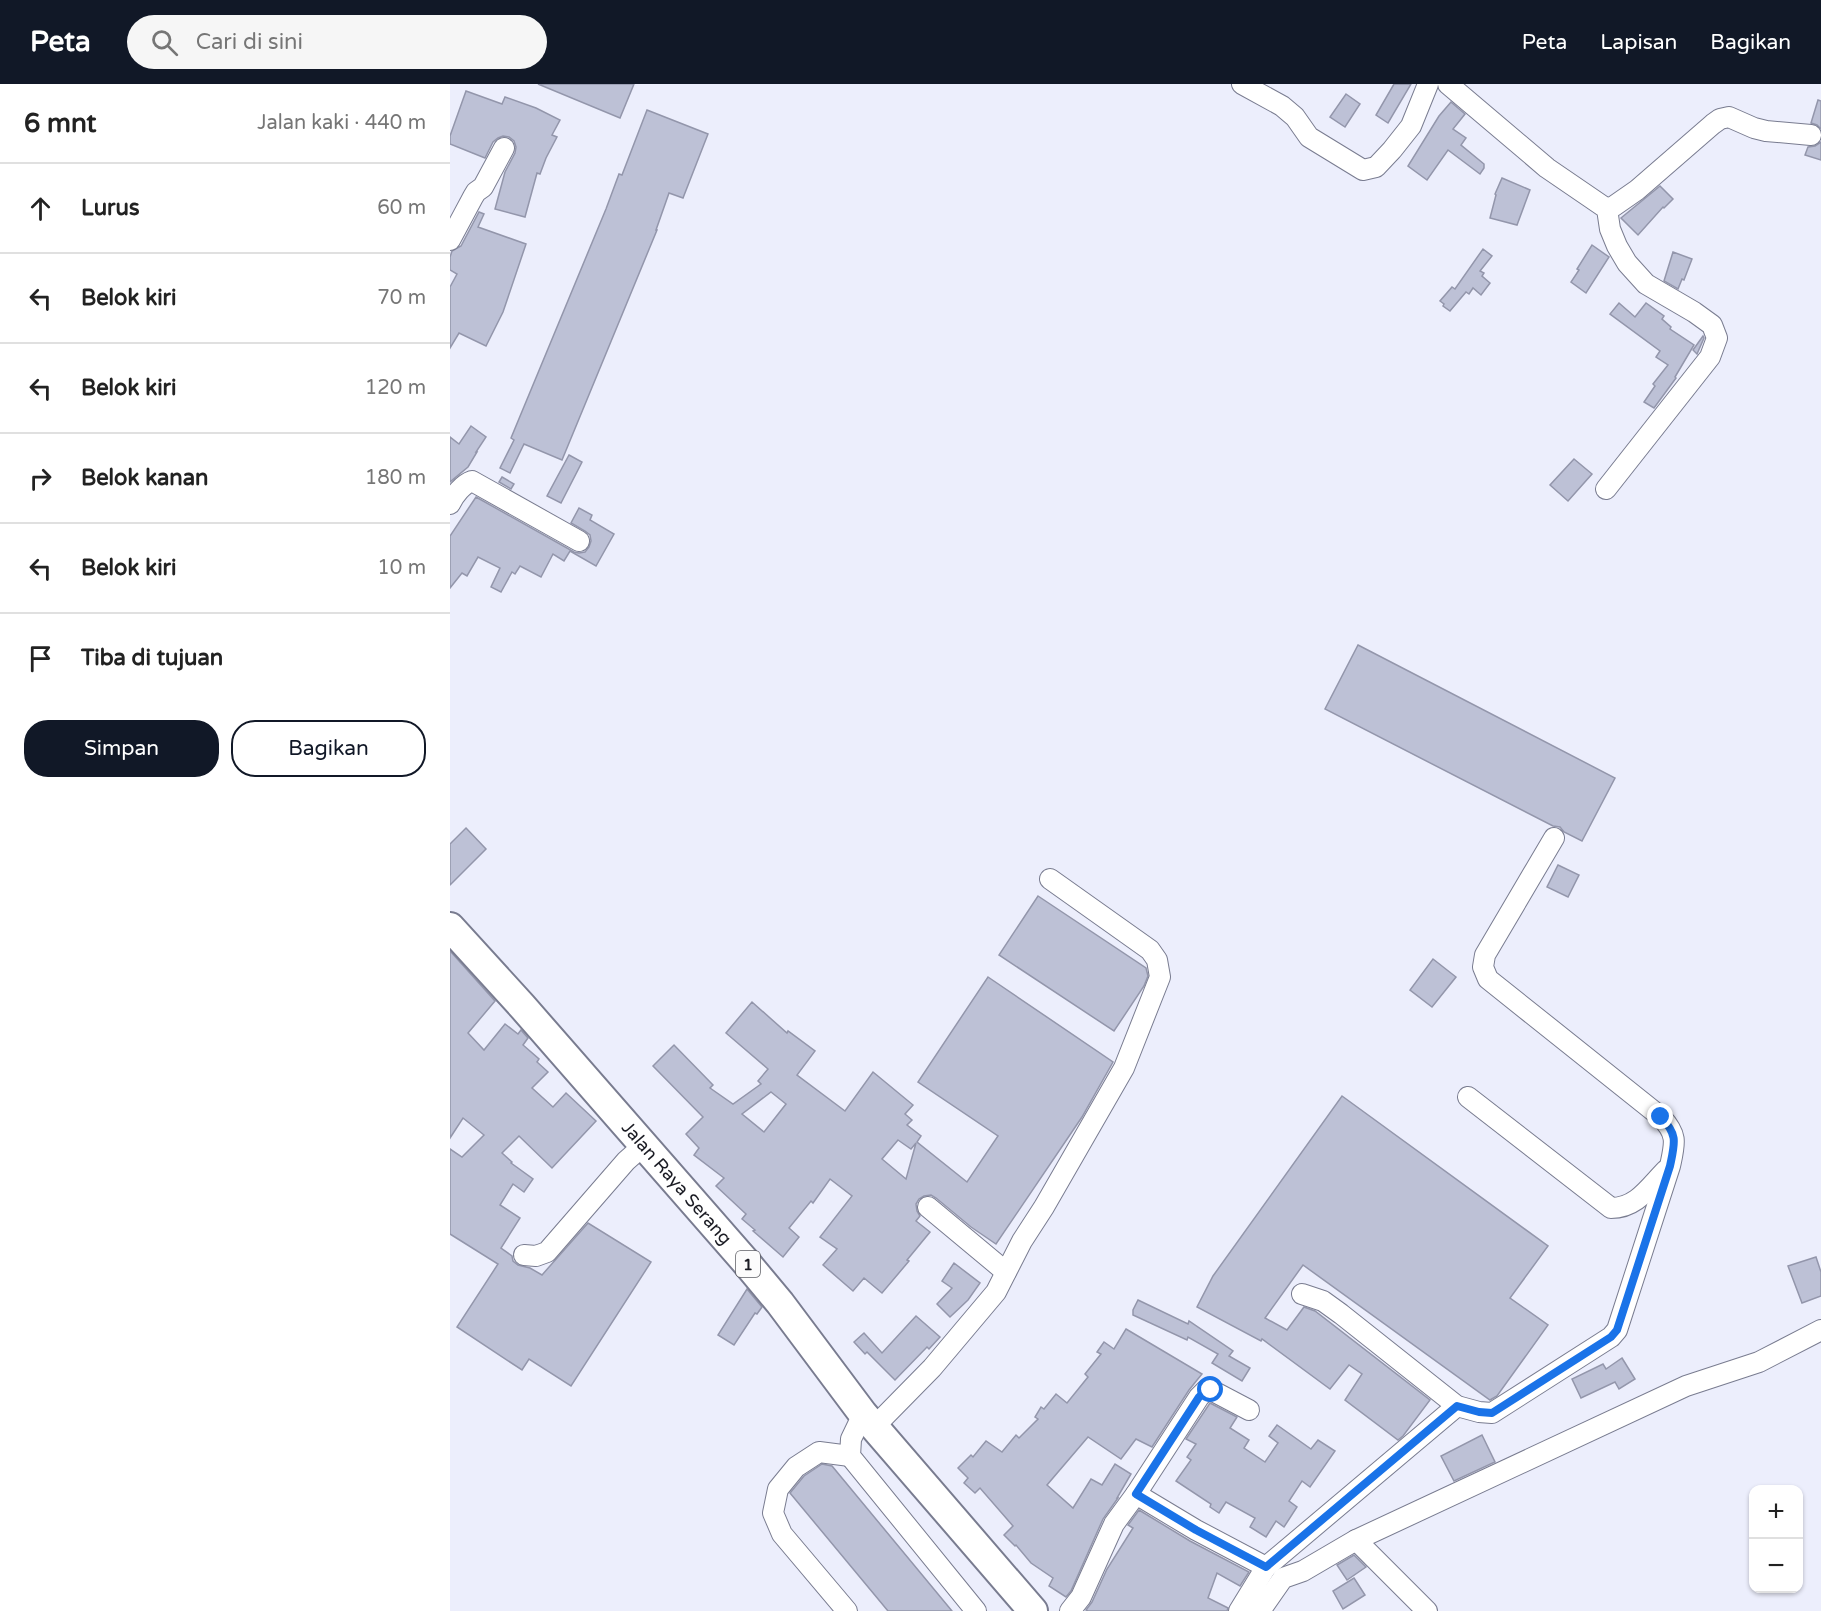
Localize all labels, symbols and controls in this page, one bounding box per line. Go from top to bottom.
search box [127,15,547,69]
text: Peta [30,25,91,59]
icon: search [148,26,181,59]
text: Cari di sini [196,29,303,55]
text: Peta [1522,30,1567,55]
text: Lapisan [1600,30,1677,55]
text: Bagikan [1710,30,1791,55]
text: 6 mnt [24,108,96,139]
text: Jalan kaki · 440 m [257,111,426,135]
icon: ahead [24,192,57,225]
text: Lurus [81,195,139,221]
text: 60 m [377,196,426,220]
icon: left [24,282,57,315]
text: Belok kiri [81,285,177,311]
text: 70 m [377,286,426,310]
icon: left [24,372,57,405]
text: Belok kiri [81,375,177,401]
text: 120 m [365,376,426,400]
icon: right [24,462,57,495]
text: Belok kanan [81,465,208,491]
text: 180 m [365,466,426,490]
icon: left [24,552,57,585]
text: Belok kiri [81,555,177,581]
text: 10 m [377,556,426,580]
icon: arrive [24,642,57,675]
text: Tiba di tujuan [81,645,223,671]
button: Simpan [24,720,219,777]
button: Bagikan [231,720,426,777]
route end [1647,1103,1673,1129]
street label: Jalan Raya Serang [617,1117,737,1249]
road number: 1 [736,1251,760,1277]
route start [1197,1376,1223,1402]
map controls [1749,1485,1803,1593]
button: + [1749,1485,1803,1539]
button: − [1749,1539,1803,1593]

